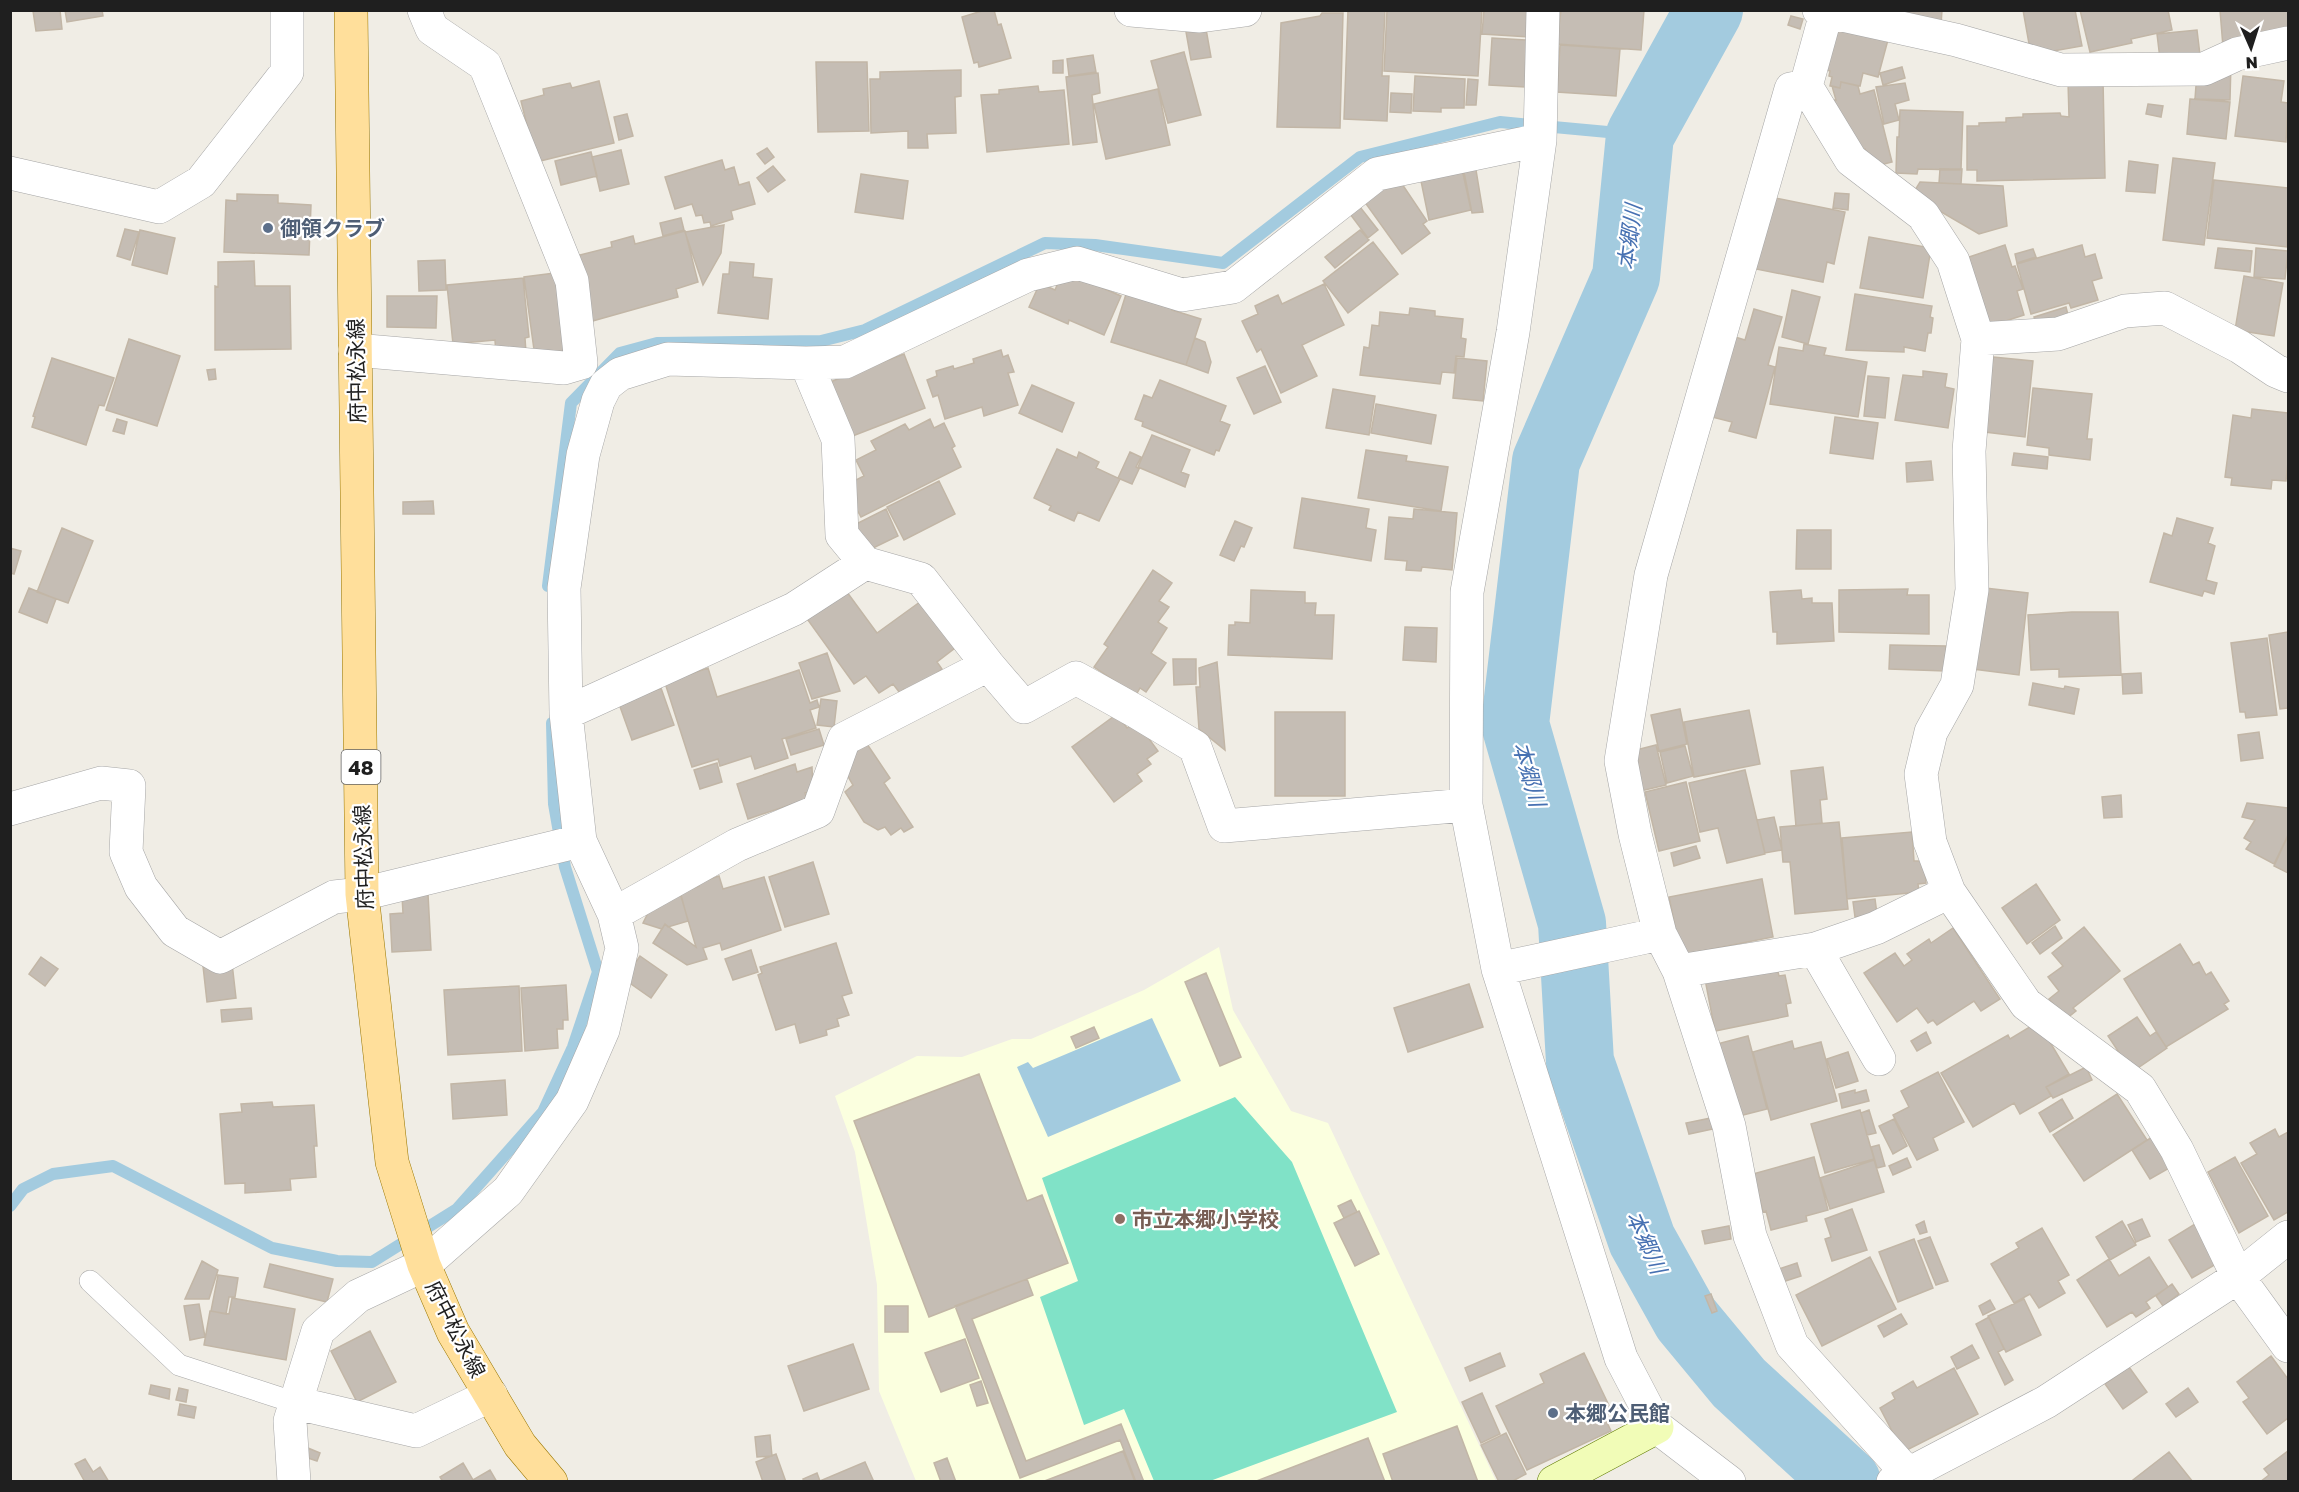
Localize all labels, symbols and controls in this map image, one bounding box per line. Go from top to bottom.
north arrow [2221,18,2281,78]
text: N [2245,53,2258,73]
water label: 本郷川 [1612,201,1647,271]
place label: 御領クラブ [280,215,385,241]
marker: 御領クラブ [261,221,275,235]
street label: 府中松永線 [342,318,370,424]
water label: 本郷川 [1508,739,1553,811]
road number: 48 [342,750,380,784]
street label: 府中松永線 [348,804,378,910]
place label: 市立本郷小学校 [1132,1206,1279,1232]
water label: 本郷川 [1621,1206,1674,1279]
marker: 市立本郷小学校 [1113,1212,1127,1226]
street label: 府中松永線 [421,1276,491,1382]
place label: 本郷公民館 [1565,1400,1670,1426]
marker: 本郷公民館 [1546,1406,1560,1420]

